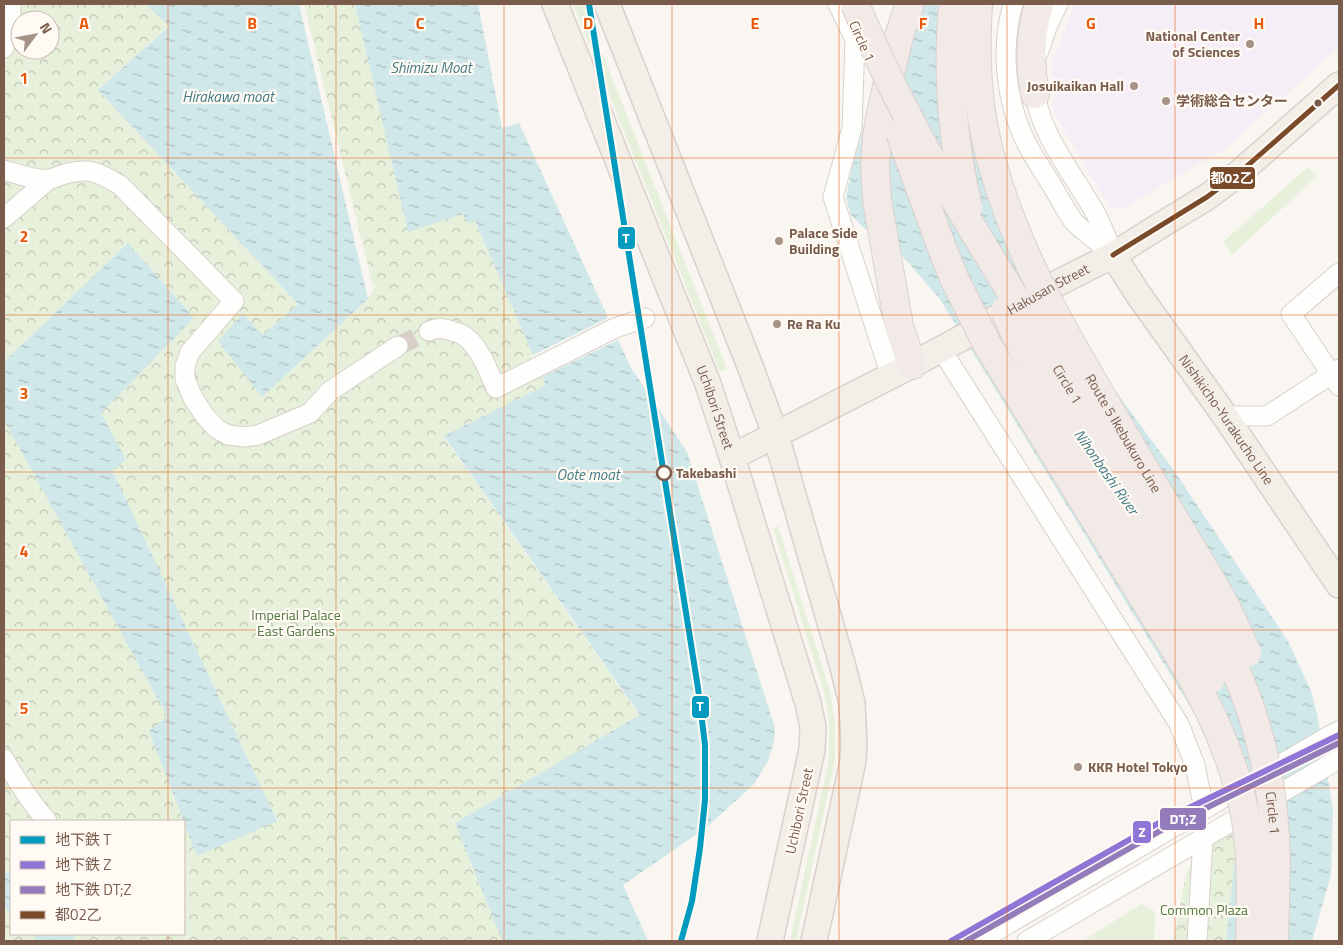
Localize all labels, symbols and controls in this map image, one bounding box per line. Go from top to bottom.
north arrow [10,10,60,60]
text: A [79,11,89,35]
text: B [247,11,257,35]
text: C [416,11,425,35]
text: D [583,11,593,35]
text: E [751,11,760,35]
text: F [919,11,928,35]
text: G [1086,11,1096,35]
text: H [1254,11,1264,35]
street label: Circle 1 [844,17,881,65]
text: N [35,18,58,38]
place label: National Center of Sciences [1145,25,1240,62]
marker: National Center of Sciences [1244,38,1256,50]
water label: Shimizu Moat [390,56,474,79]
text: 1 [20,66,28,90]
place label: Josuikaikan Hall [1027,75,1124,96]
marker: Josuikaikan Hall [1128,80,1140,92]
water label: Hirakawa moat [182,85,276,108]
place label: 学術総合センター [1176,90,1288,111]
marker: 学術総合センター [1160,95,1172,107]
unlabelled marker [1313,98,1323,108]
line badge: 都02乙 [1209,166,1256,190]
text: 都02乙 [1210,167,1254,188]
place label: Palace Side Building [789,222,858,259]
text: 2 [20,224,28,248]
line badge: T [617,226,636,250]
text: T [622,227,630,248]
marker: Palace Side Building [773,235,785,247]
street label: Hakusan Street [1003,258,1093,320]
place label: Re Ra Ku [787,313,840,334]
marker: Re Ra Ku [771,318,783,330]
street label: Nishikicho-Yurakucho Line [1174,350,1279,489]
street label: Circle 1 [1048,360,1088,408]
street label: Uchibori Street [691,362,740,452]
street label: Route 5 Ikebukuro Line [1081,370,1167,497]
text: 3 [20,381,28,405]
water label: Nihonbashi River [1068,424,1146,521]
place label: Takebashi [676,462,736,483]
water label: Oote moat [556,463,622,486]
marker: Takebashi [656,465,672,481]
text: 4 [20,539,29,563]
park label: Imperial Palace East Gardens [251,604,341,641]
line badge: T [691,695,710,719]
text: T [696,695,704,716]
text: 5 [20,696,29,720]
place label: KKR Hotel Tokyo [1088,756,1188,777]
marker: KKR Hotel Tokyo [1072,761,1084,773]
street label: Uchibori Street [779,766,818,856]
street label: Circle 1 [1260,790,1286,835]
line badge: DT;Z [1159,807,1207,831]
text: DT;Z [1170,808,1196,829]
legend [10,820,185,935]
line badge: Z [1132,820,1152,844]
text: Z [1138,821,1146,842]
text: 地下鉄 T [55,828,111,851]
text: 地下鉄 Z [55,853,111,876]
text: 地下鉄 DT;Z [55,878,131,901]
park label: Common Plaza [1160,899,1248,920]
text: 都02乙 [55,903,102,926]

